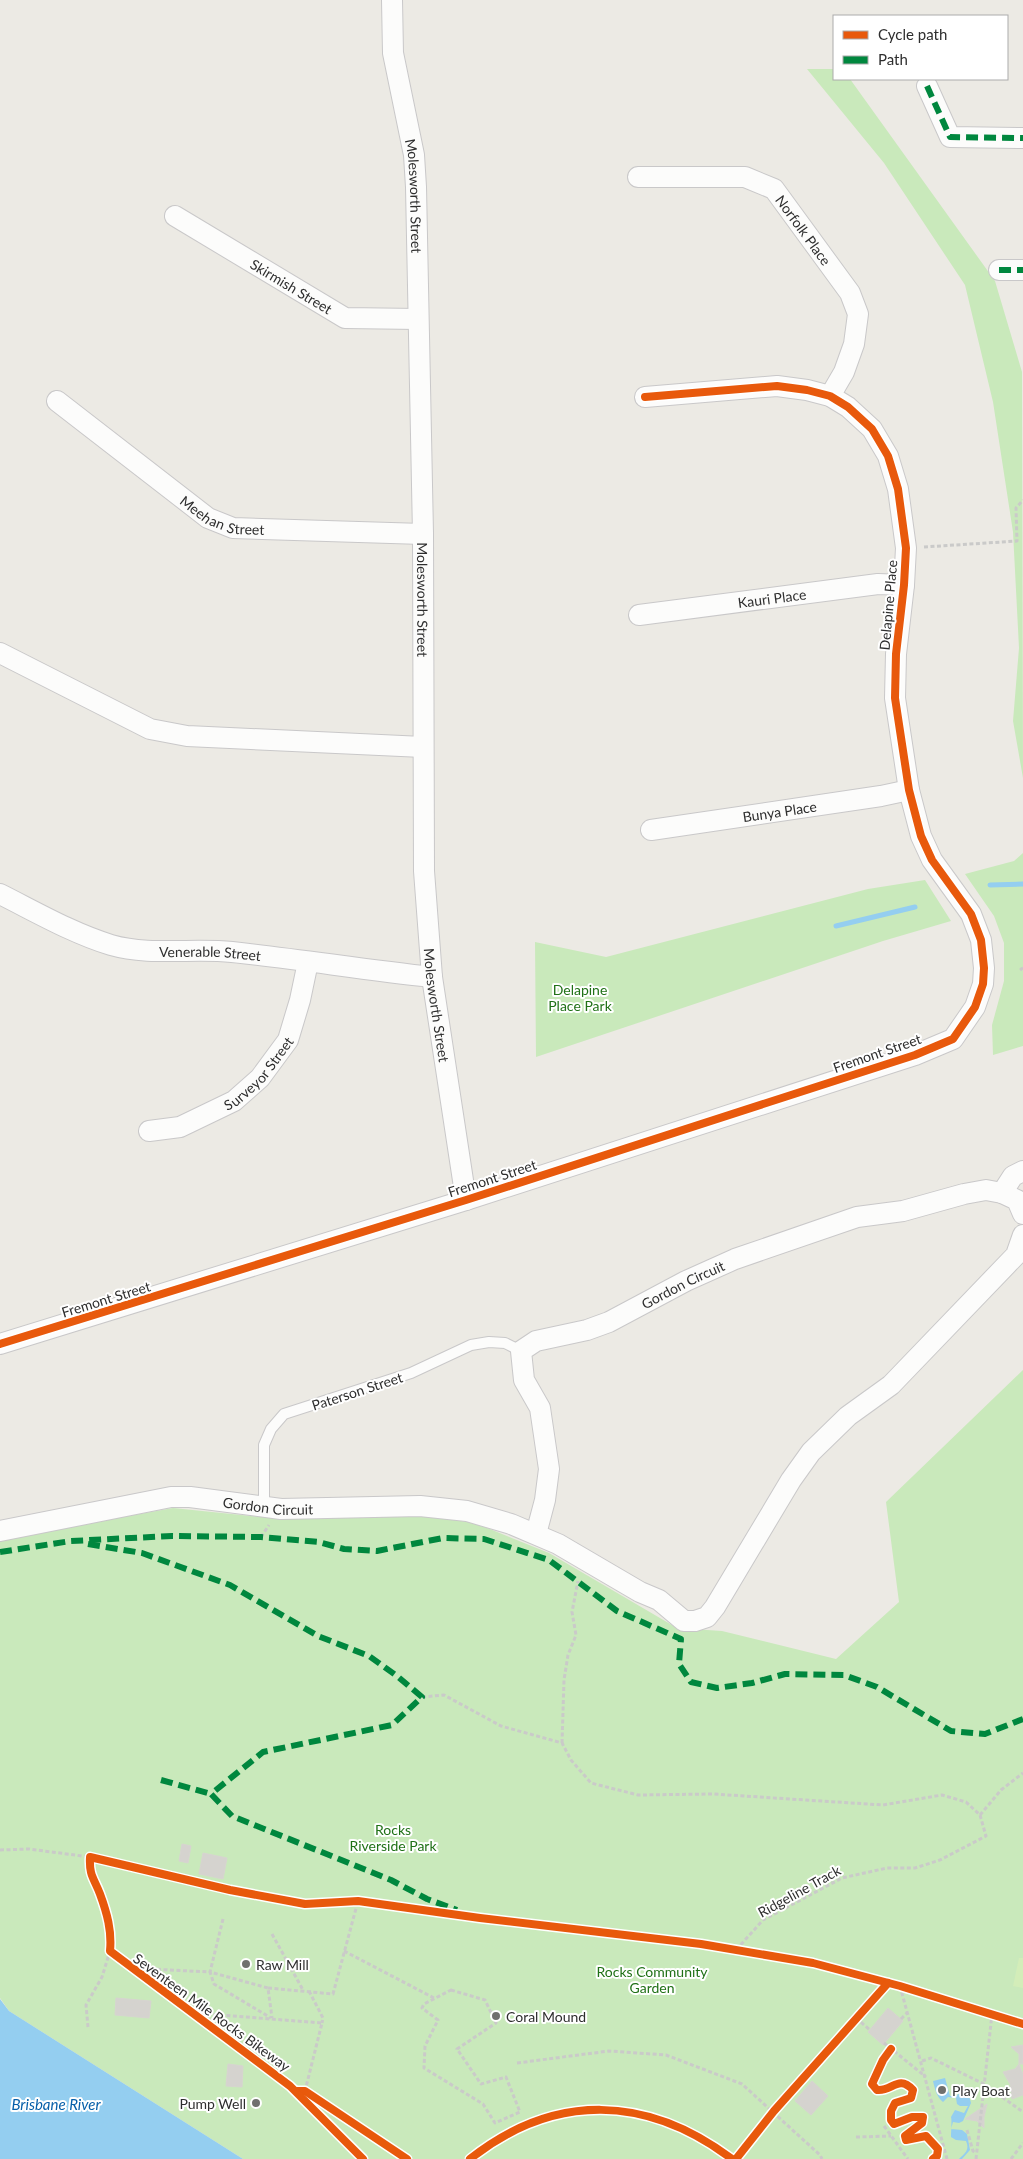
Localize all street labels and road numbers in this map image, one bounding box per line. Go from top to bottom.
street label: Molesworth Street [402,137,426,253]
street label: Norfolk Place [773,191,835,268]
street label: Skirmish Street [248,255,336,317]
street label: Meehan Street [177,491,265,537]
street label: Molesworth Street [415,542,432,657]
street label: Delapine Place [876,559,900,651]
street label: Kauri Place [737,585,807,611]
street label: Bunya Place [741,797,818,825]
street label: Venerable Street [159,942,262,964]
street label: Molesworth Street [421,947,453,1063]
street label: Fremont Street [831,1030,923,1076]
street label: Surveyor Street [221,1033,296,1113]
street label: Fremont Street [446,1156,538,1200]
street label: Gordon Circuit [638,1256,727,1312]
street label: Fremont Street [59,1277,153,1321]
street label: Paterson Street [309,1368,405,1414]
street label: Gordon Circuit [222,1493,313,1518]
street label: Ridgeline Track [755,1861,844,1921]
street label: Seventeen Mile Rocks Bikeway [130,1949,294,2075]

